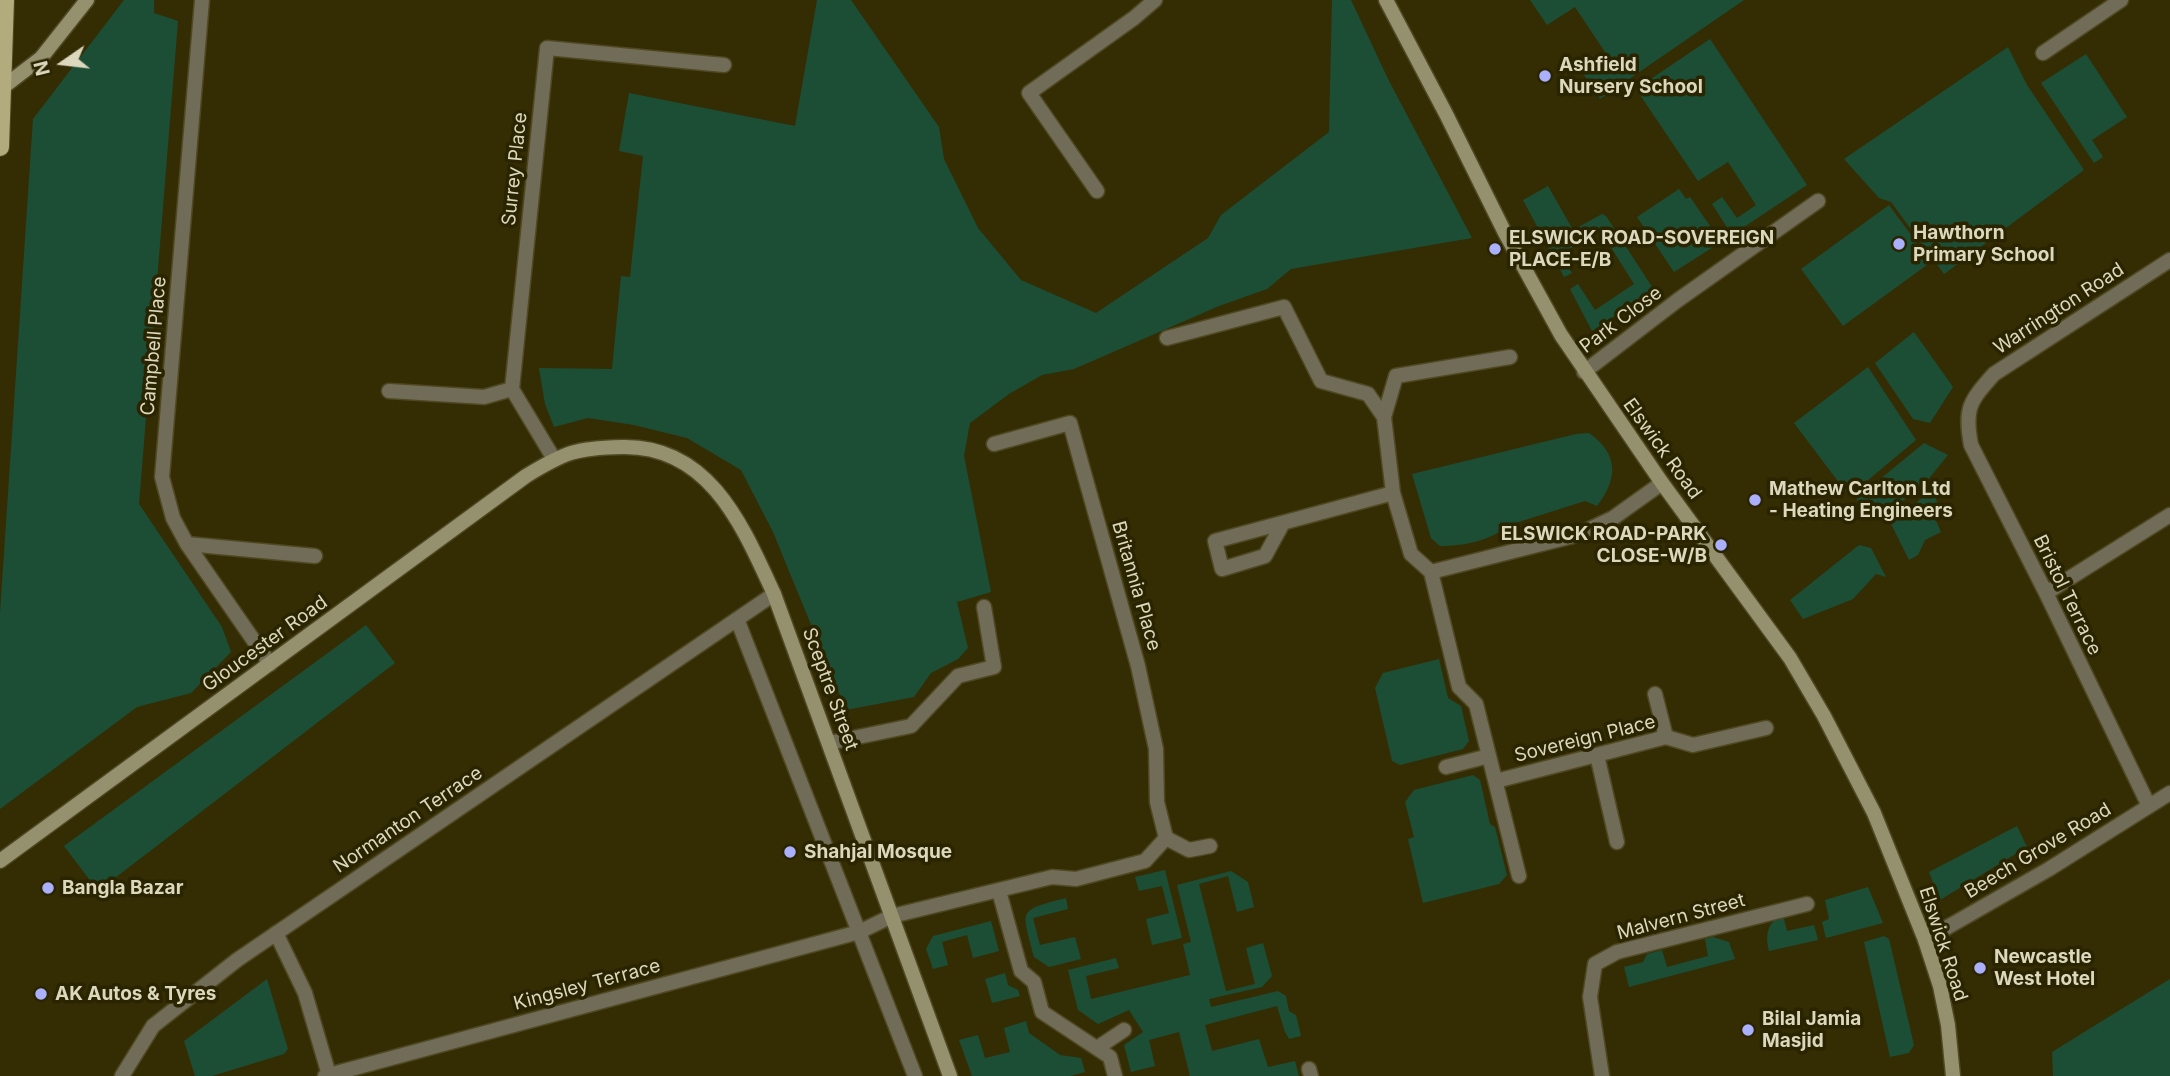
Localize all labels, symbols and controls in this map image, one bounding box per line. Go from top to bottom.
north arrow [28,28,98,98]
place label: Ashfield Nursery School [1559,54,1703,98]
text: N [29,58,55,78]
marker: Ashfield Nursery School [1537,68,1553,84]
street label: Surrey Place [498,111,532,227]
place label: Hawthorn Primary School [1913,222,2055,266]
place label: ELSWICK ROAD-SOVEREIGN PLACE-E/B [1509,227,1774,271]
marker: Hawthorn Primary School [1891,236,1907,252]
marker: ELSWICK ROAD-SOVEREIGN PLACE-E/B [1487,241,1503,257]
street label: Warrington Road [1990,258,2128,360]
street label: Campbell Place [137,276,171,416]
street label: Park Close [1575,282,1667,358]
street label: Elswick Road [1618,394,1706,504]
place label: Mathew Carlton Ltd - Heating Engineers [1769,478,1953,522]
marker: Mathew Carlton Ltd - Heating Engineers [1747,492,1763,508]
street label: Britannia Place [1107,519,1165,653]
place label: ELSWICK ROAD-PARK CLOSE-W/B [1501,523,1707,567]
street label: Bristol Terrace [2028,531,2106,659]
marker: ELSWICK ROAD-PARK CLOSE-W/B [1713,537,1729,553]
street label: Gloucester Road [198,591,332,697]
street label: Sceptre Street [797,625,863,753]
street label: Sovereign Place [1512,710,1658,768]
street label: Normanton Terrace [329,762,487,878]
street label: Beech Grove Road [1961,798,2115,904]
place label: Shahjal Mosque [804,841,952,863]
marker: Shahjal Mosque [782,844,798,860]
place label: Bangla Bazar [62,877,183,899]
marker: Bangla Bazar [40,880,56,896]
street label: Elswick Road [1914,884,1972,1004]
street label: Malvern Street [1615,889,1747,945]
place label: Newcastle West Hotel [1994,946,2095,990]
street label: Kingsley Terrace [511,954,663,1016]
marker: Newcastle West Hotel [1972,960,1988,976]
place label: AK Autos & Tyres [55,983,216,1005]
marker: AK Autos & Tyres [33,986,49,1002]
place label: Bilal Jamia Masjid [1762,1008,1861,1052]
marker: Bilal Jamia Masjid [1740,1022,1756,1038]

